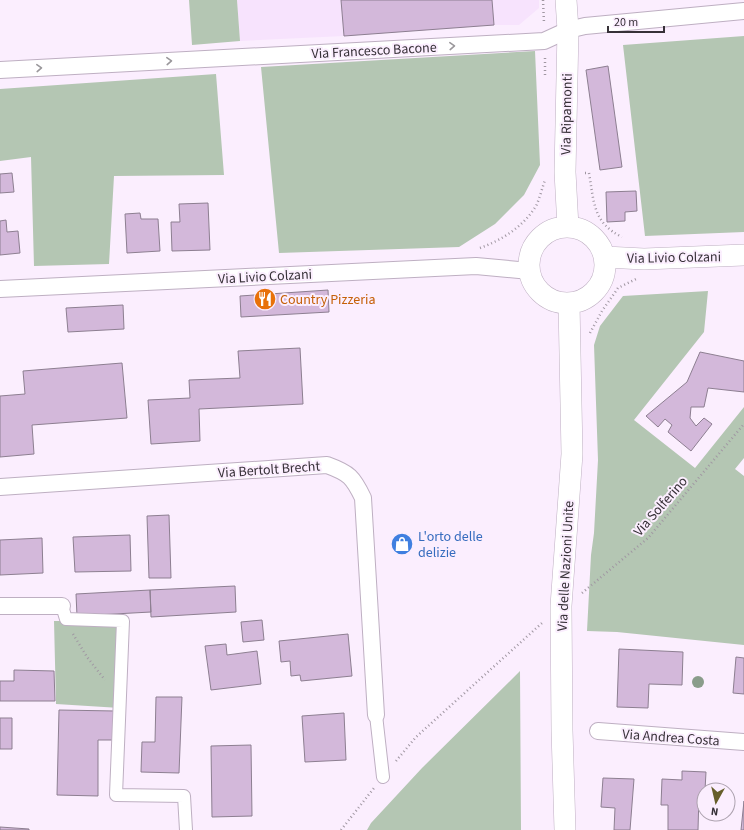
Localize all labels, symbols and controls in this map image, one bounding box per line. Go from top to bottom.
scale bar [608,8,664,34]
text: 20 m [614,14,638,31]
street label: Via Francesco Bacone [311,38,437,64]
one-way arrow [449,41,455,50]
one-way arrow [166,56,172,65]
one-way arrow [36,63,42,72]
street label: Via Ripamonti [556,73,578,155]
street label: Via Livio Colzani [627,247,721,269]
street label: Via Livio Colzani [218,265,313,289]
restaurant icon: Country Pizzeria [252,286,278,312]
place label: Country Pizzeria [280,290,376,310]
street label: Via Bertolt Brecht [217,456,321,484]
street label: Via Solferino [629,472,692,541]
street label: Via delle Nazioni Unite [553,500,579,632]
place label: L'orto delle delizie [418,527,483,563]
shop icon: L'orto delle delizie [389,531,415,557]
street label: Via Andrea Costa [622,725,720,751]
north arrow [696,782,736,822]
text: N [710,803,719,819]

